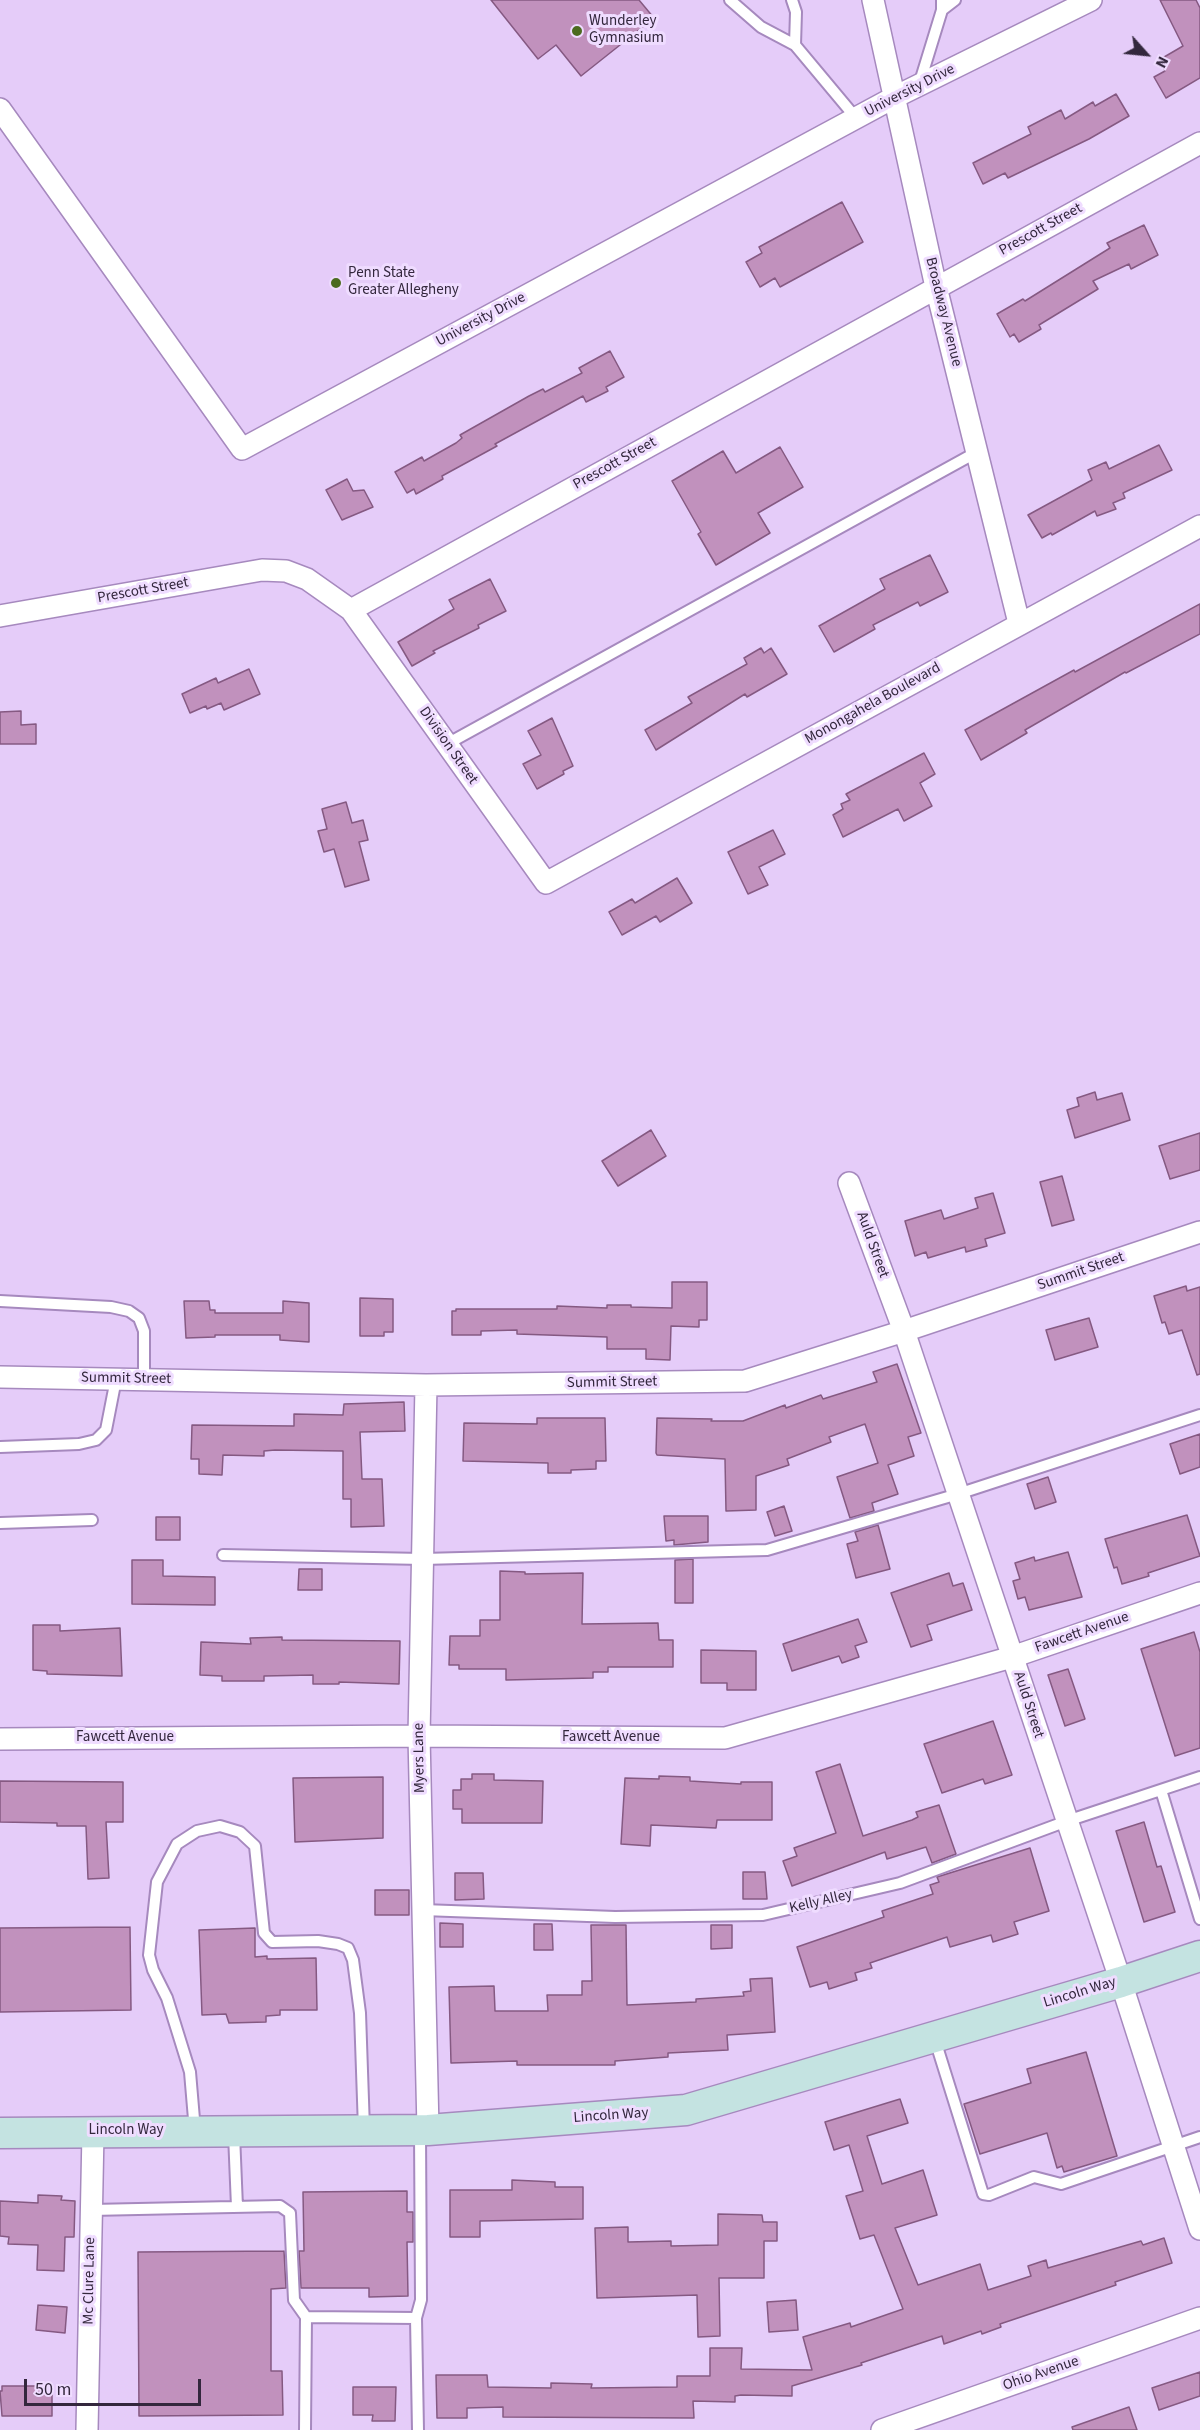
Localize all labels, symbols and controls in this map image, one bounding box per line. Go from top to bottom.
place label: Wunderley Gymnasium [589,13,664,48]
marker: Wunderley Gymnasium [570,24,584,38]
north arrow [1116,24,1176,84]
text: N [1150,52,1174,72]
street label: University Drive [862,61,958,121]
street label: Prescott Street [996,200,1086,260]
street label: Broadway Avenue [921,255,965,369]
place label: Penn State Greater Allegheny [348,265,459,300]
marker: Penn State Greater Allegheny [329,276,343,290]
street label: University Drive [433,289,529,351]
street label: Prescott Street [570,434,660,494]
street label: Prescott Street [96,574,190,608]
street label: Monongahela Boulevard [802,659,944,749]
street label: Division Street [415,704,481,788]
street label: Auld Street [852,1210,892,1280]
street label: Summit Street [1035,1249,1127,1295]
street label: Summit Street [81,1369,171,1389]
street label: Summit Street [567,1373,657,1393]
street label: Fawcett Avenue [1033,1609,1131,1657]
street label: Auld Street [1009,1669,1047,1741]
street label: Myers Lane [410,1723,430,1793]
street label: Fawcett Avenue [76,1729,174,1747]
street label: Fawcett Avenue [562,1729,660,1747]
street label: Kelly Alley [788,1886,854,1918]
street label: Lincoln Way [1042,1973,1118,2013]
street label: Lincoln Way [573,2104,649,2128]
street label: Lincoln Way [89,2122,163,2140]
street label: Mc Clure Lane [80,2237,100,2325]
street label: Ohio Avenue [1001,2353,1081,2395]
scale bar [27,2367,204,2405]
text: 50 m [35,2377,71,2402]

